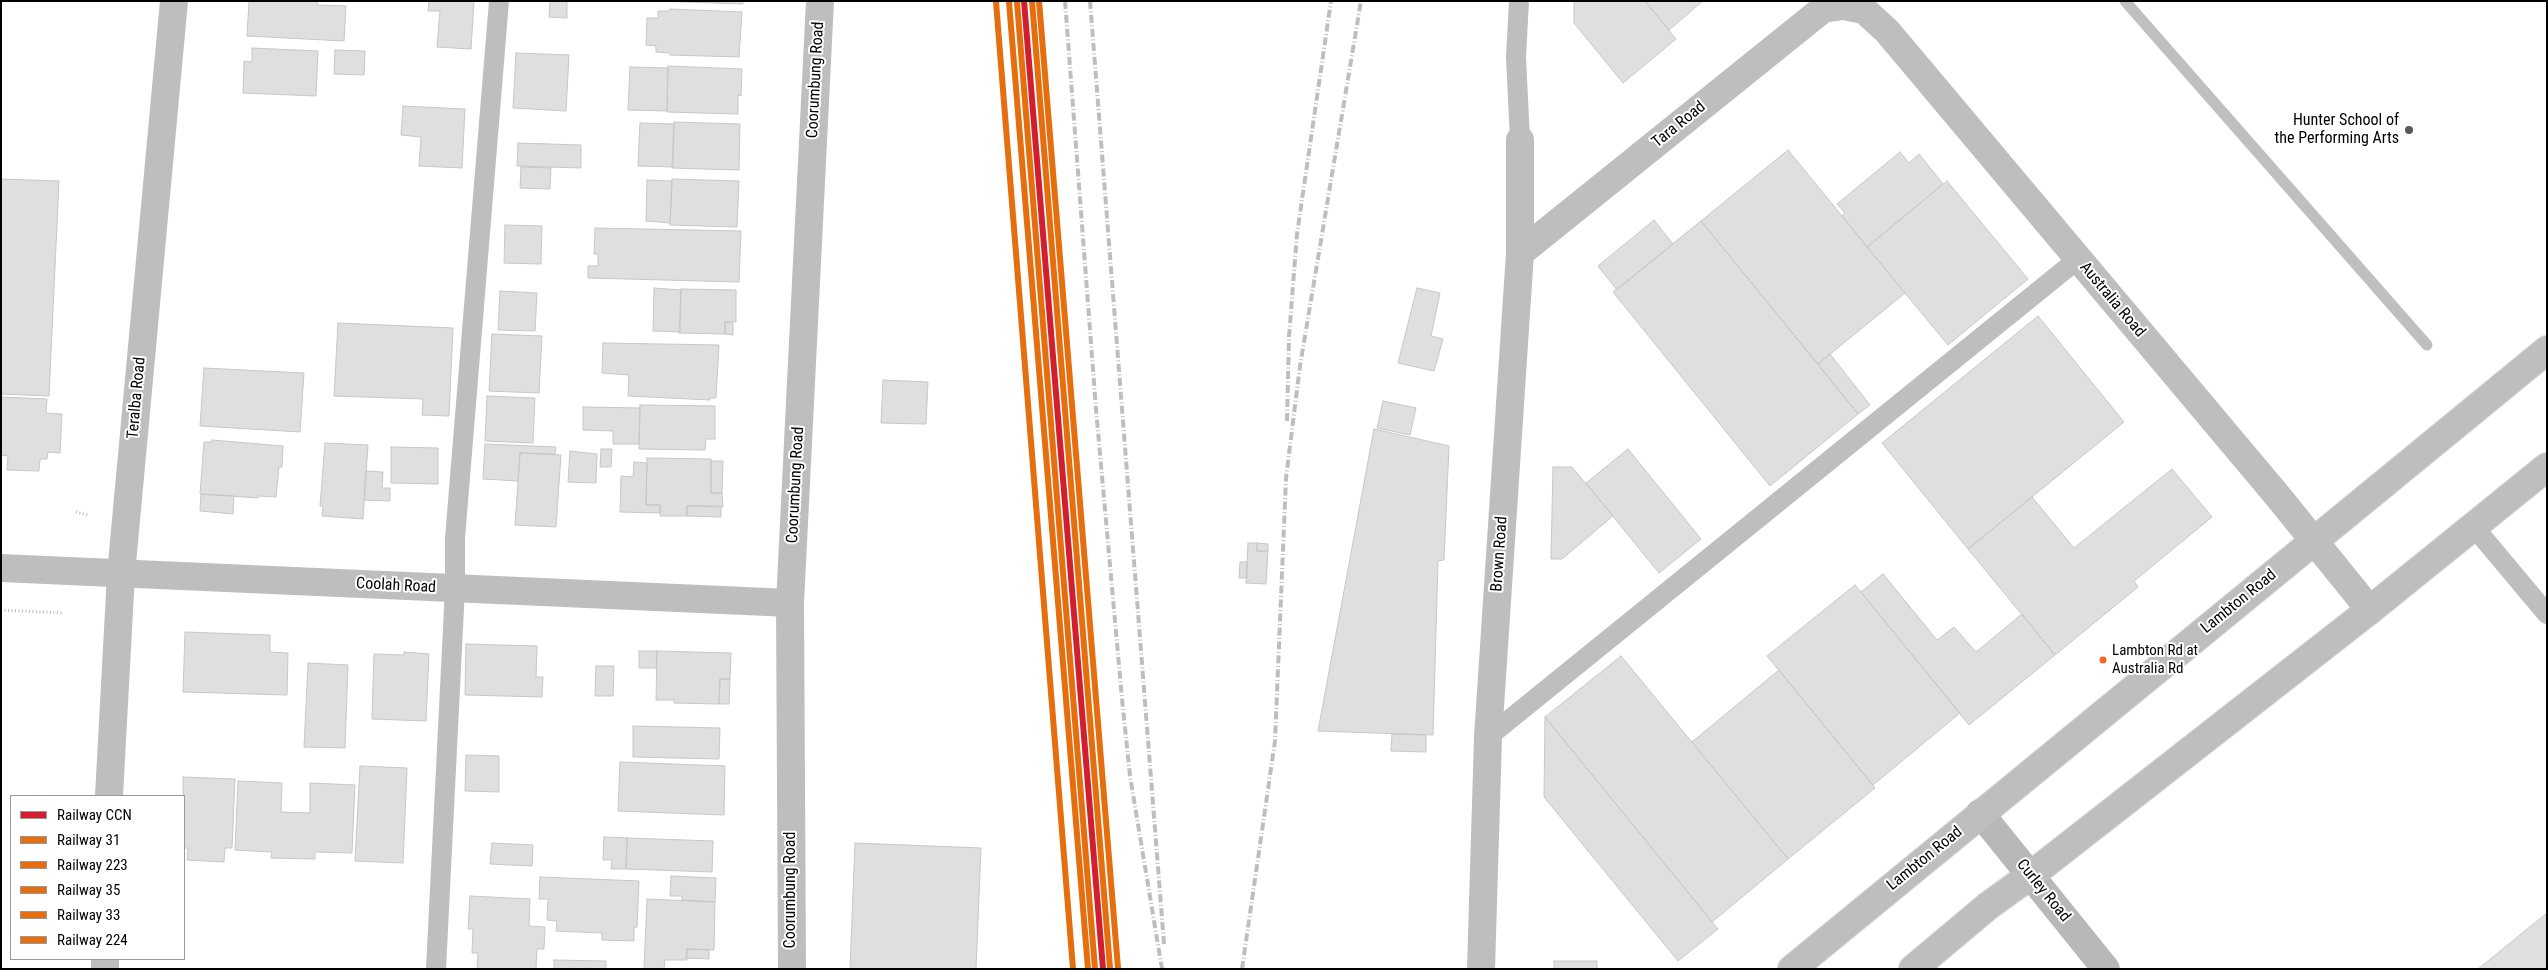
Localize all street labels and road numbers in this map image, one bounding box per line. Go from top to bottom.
street label: Coorumbung Road [803,21,829,139]
street label: Tara Road [1648,98,1710,152]
street label: Australia Road [2075,259,2149,341]
street label: Teralba Road [124,356,150,440]
street label: Coorumbung Road [783,426,809,544]
street label: Brown Road [1488,516,1512,592]
street label: Lambton Road [2197,566,2281,638]
street label: Coolah Road [356,574,436,598]
street label: Lambton Road [1883,823,1967,895]
street label: Coorumbung Road [781,832,801,948]
street label: Curley Road [2012,856,2074,926]

